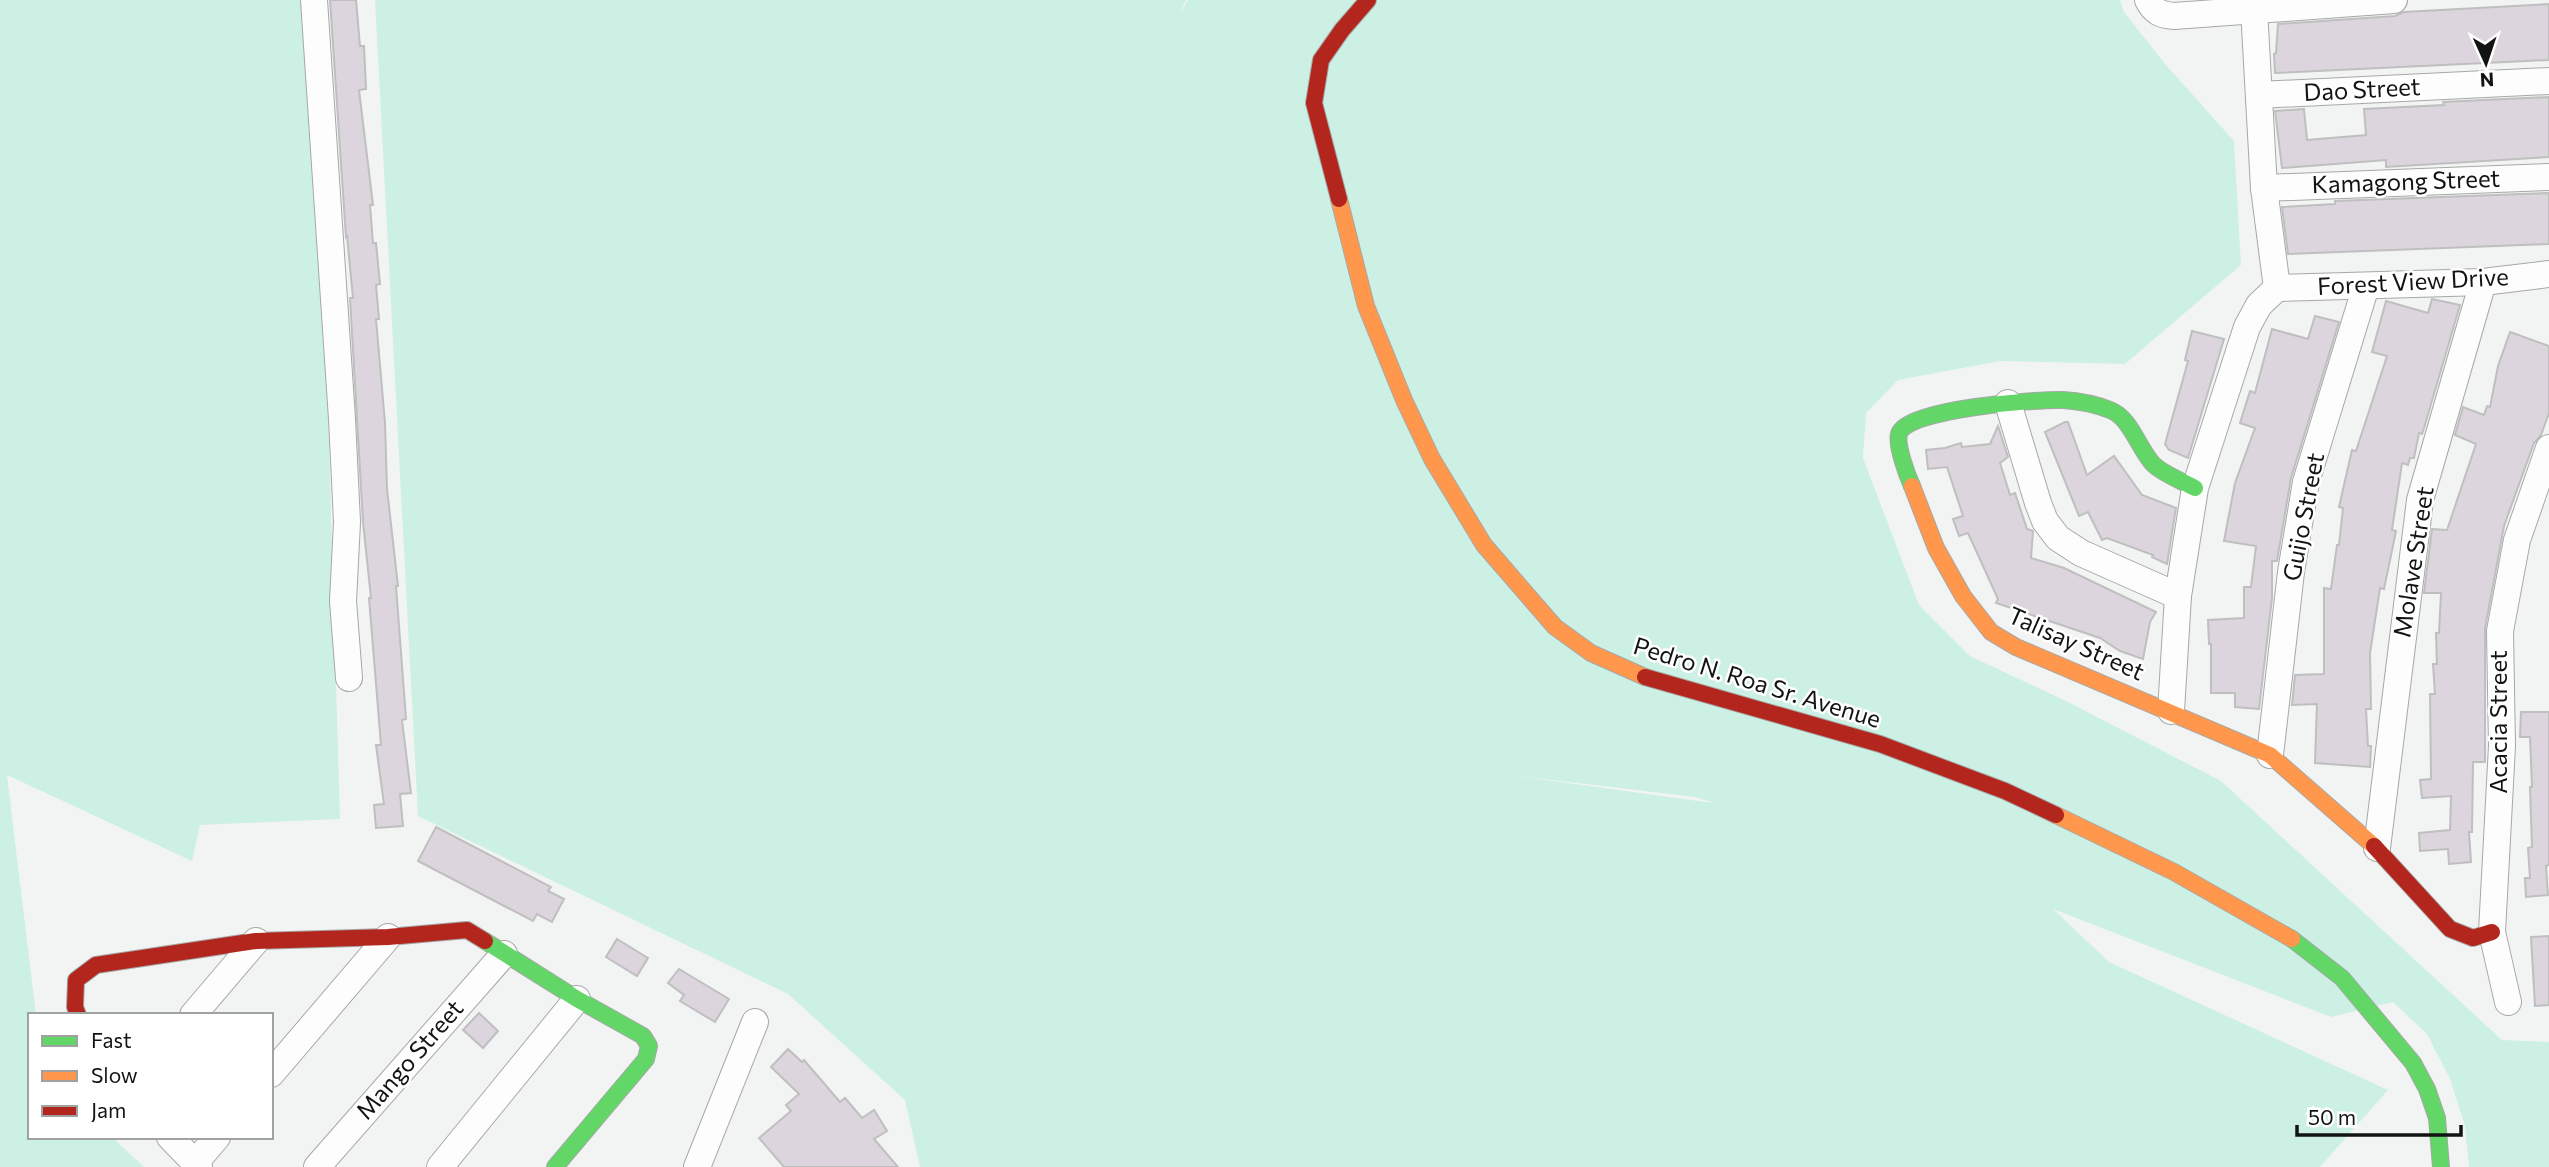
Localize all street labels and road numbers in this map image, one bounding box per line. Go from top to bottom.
street label: Dao Street [2303,71,2421,106]
street label: Kamagong Street [2311,163,2501,198]
street label: Forest View Drive [2317,261,2509,300]
street label: Guijo Street [2276,450,2329,583]
street label: Molave Street [2386,484,2439,639]
street label: Talisay Street [2004,600,2149,686]
street label: Pedro N. Roa Sr. Avenue [1630,630,1885,733]
street label: Acacia Street [2483,650,2512,794]
street label: Mango Street [349,993,469,1125]

